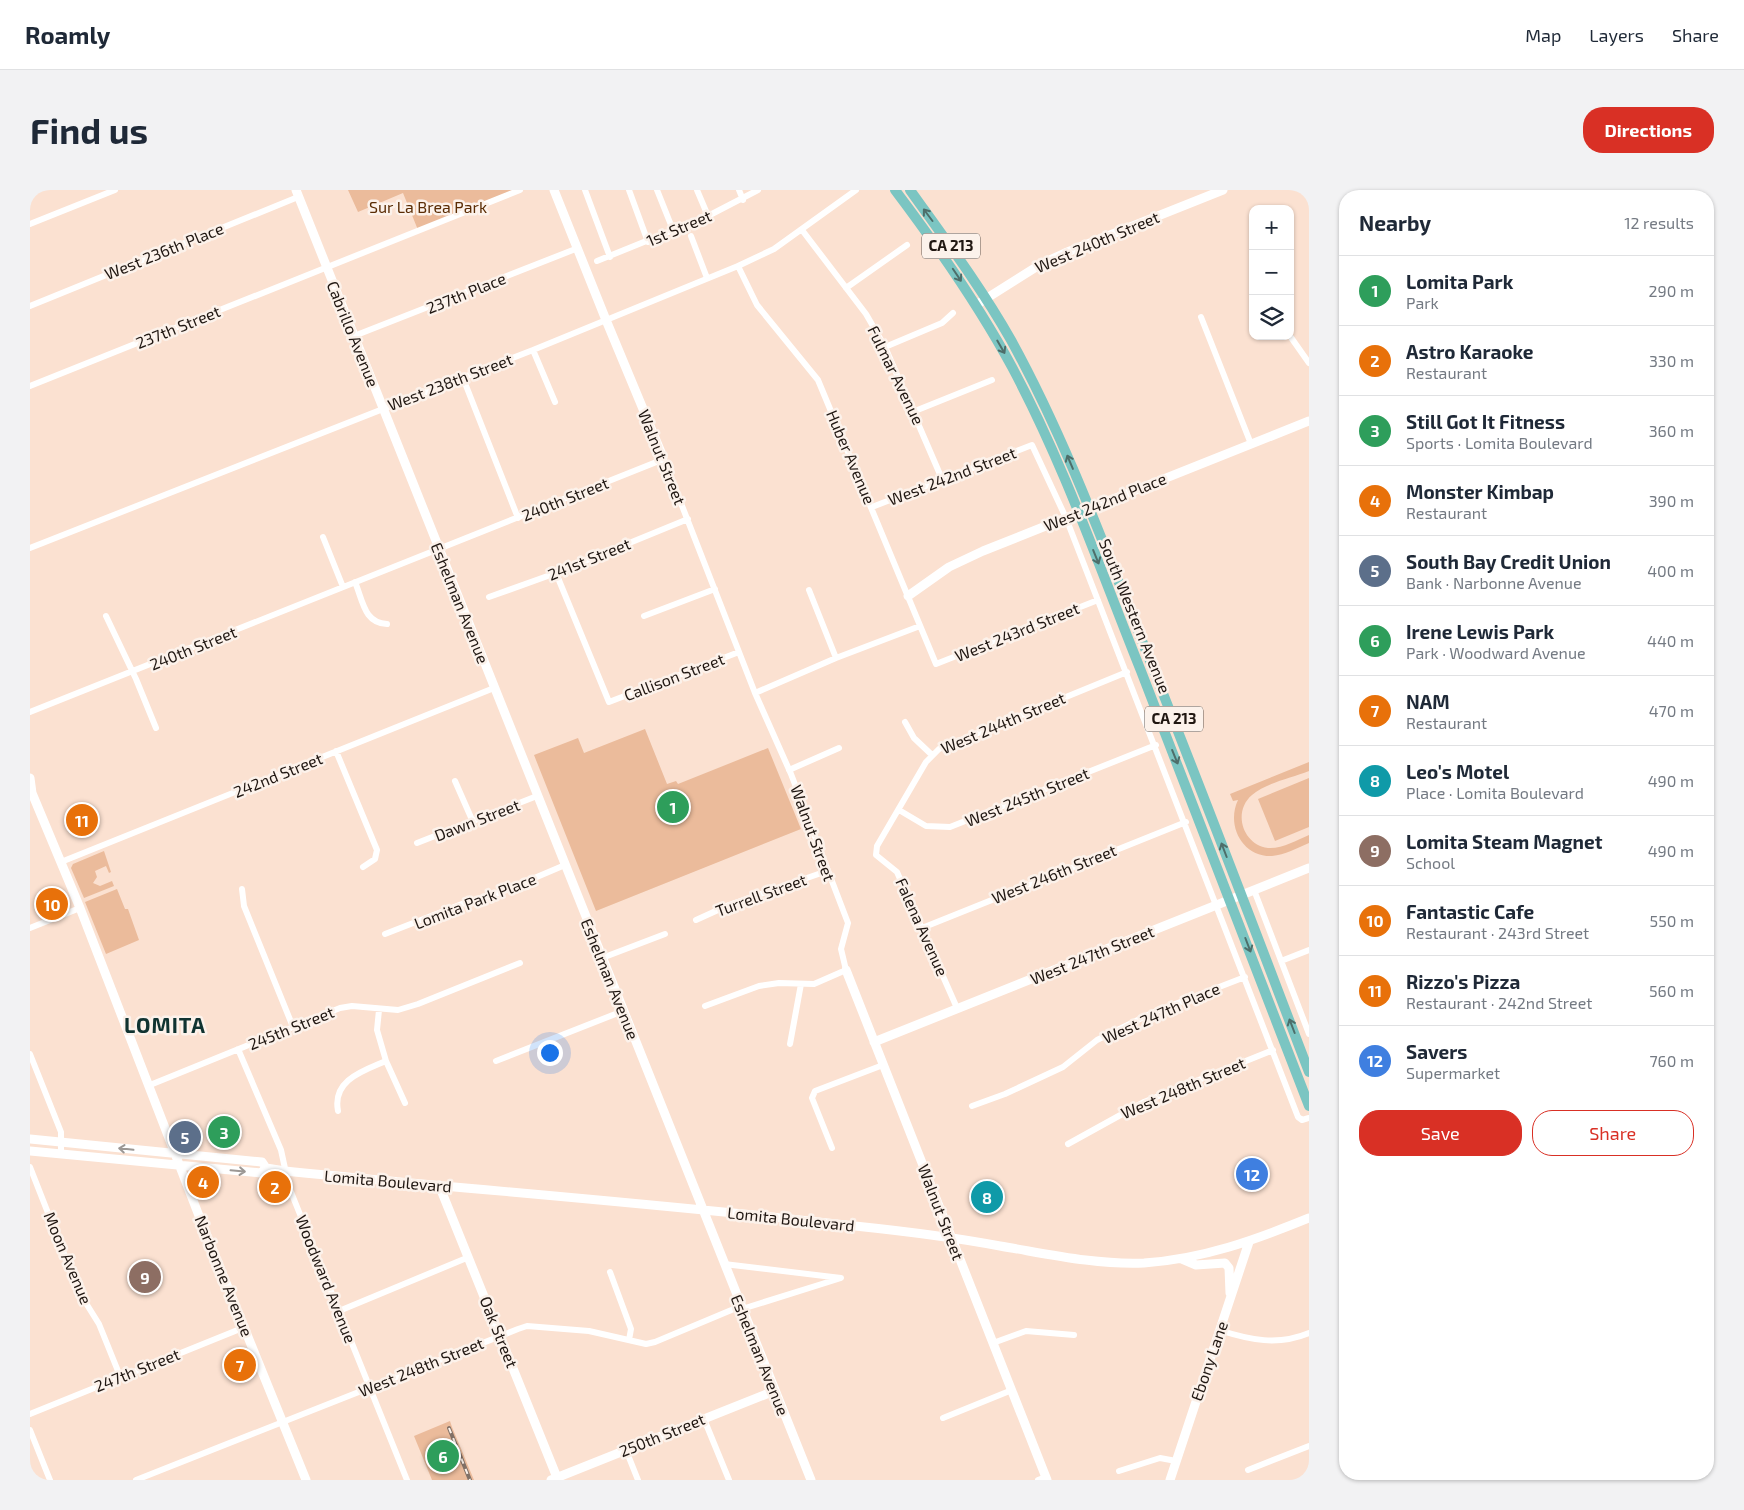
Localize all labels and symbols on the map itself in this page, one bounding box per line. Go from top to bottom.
park label: Sur La Brea Park [369,197,487,216]
street label: 1st Street [644,205,714,250]
street label: West 240th Street [1032,207,1162,276]
one-way arrow [923,209,934,222]
street label: West 236th Place [102,218,226,283]
road number: CA 213 [922,234,980,258]
street label: 237th Place [423,268,508,317]
one-way arrow [952,268,962,282]
street label: Cabrillo Avenue [324,278,383,390]
street label: 237th Street [133,301,223,352]
street label: Fulmar Avenue [864,322,929,427]
one-way arrow [996,339,1006,353]
street label: West 238th Street [385,349,515,414]
street label: Walnut Street [635,406,690,507]
street label: Huber Avenue [823,407,880,507]
street label: West 242nd Street [885,442,1019,509]
one-way arrow [1065,455,1075,470]
street label: West 242nd Place [1041,468,1169,535]
street label: 240th Street [519,473,611,525]
street label: 241st Street [545,533,633,584]
street label: South Western Avenue [1096,536,1175,696]
street label: Eshelman Avenue [428,540,493,666]
one-way arrow [1092,549,1101,564]
street label: West 243rd Street [952,598,1082,665]
street label: 240th Street [147,622,239,674]
street label: Callison Street [621,649,727,704]
street label: West 244th Street [938,688,1068,757]
road number: CA 213 [1145,706,1203,732]
street label: 242nd Street [231,748,325,801]
one-way arrow [1171,749,1180,764]
street label: West 245th Street [962,763,1092,830]
street label: Walnut Street [787,782,840,884]
pin: 1 [657,788,689,826]
street label: Dawn Street [431,795,522,845]
pin: 11 [66,801,98,839]
street label: West 246th Street [989,840,1119,907]
one-way arrow [1219,842,1228,858]
street label: Lomita Park Place [411,869,538,933]
street label: Turrell Street [713,869,809,920]
street label: Falena Avenue [892,875,953,979]
pin: 10 [36,885,68,923]
street label: Eshelman Avenue [578,916,643,1042]
street label: West 247th Street [1027,921,1156,988]
one-way arrow [1244,937,1253,952]
street label: West 247th Place [1099,978,1222,1047]
street label: 245th Street [245,1002,336,1053]
district label: LOMITA [124,1012,206,1037]
one-way arrow [1287,1019,1296,1034]
your location [537,1040,563,1066]
street label: West 248th Street [1118,1053,1248,1122]
pin: 3 [208,1113,240,1151]
pin: 5 [169,1118,201,1156]
one-way arrow [119,1144,135,1153]
pin: 12 [1236,1155,1268,1193]
street label: Walnut Street [914,1161,968,1262]
pin: 4 [187,1163,219,1201]
street label: Lomita Boulevard [324,1165,453,1196]
one-way arrow [229,1166,245,1176]
pin: 2 [259,1168,291,1206]
pin: 8 [971,1178,1003,1216]
street label: Lomita Boulevard [727,1202,856,1235]
street label: Moon Avenue [41,1209,96,1307]
street label: Woodward Avenue [292,1212,361,1346]
street label: Narbonne Avenue [192,1213,257,1339]
pin: 9 [129,1258,161,1296]
street label: Eshelman Avenue [728,1292,793,1418]
street label: Oak Street [477,1293,522,1370]
street label: Ebony Lane [1186,1318,1231,1403]
street label: West 248th Street [355,1333,486,1400]
street label: 247th Street [91,1344,182,1395]
pin: 7 [224,1346,256,1384]
street label: 250th Street [616,1409,707,1460]
pin: 6 [427,1437,459,1475]

